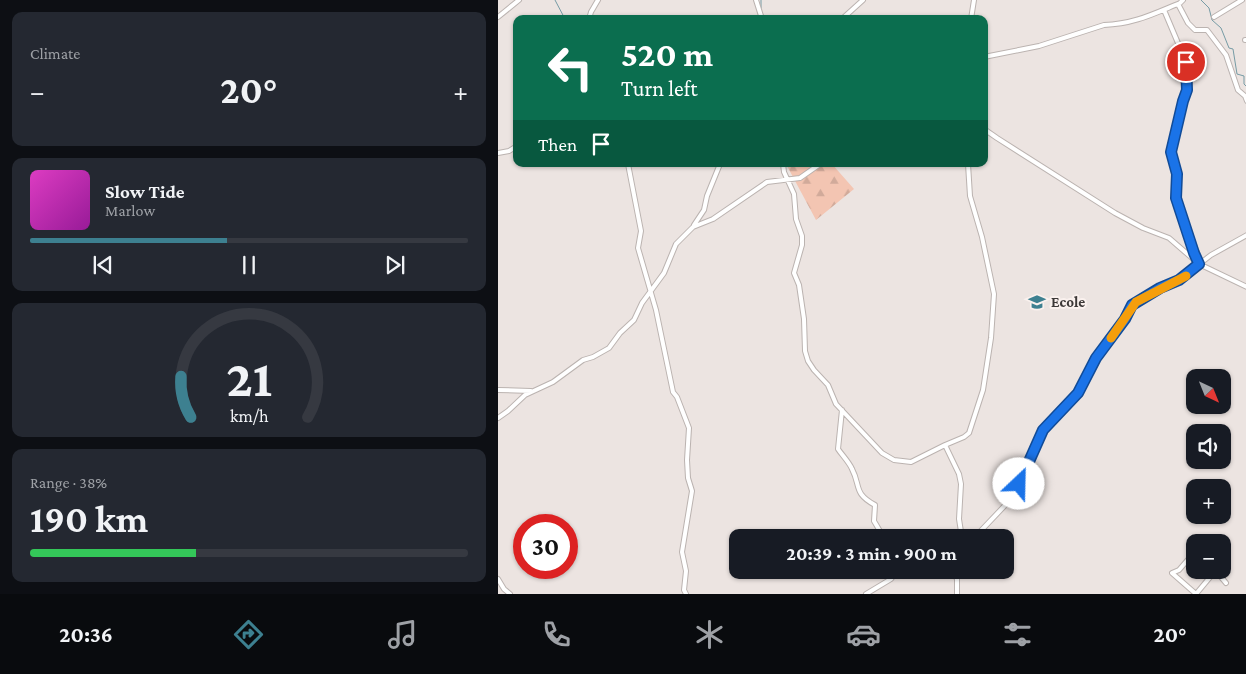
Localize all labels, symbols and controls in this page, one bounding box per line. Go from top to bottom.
icon: left [538,35,603,100]
text: 520 m [621,35,713,74]
pin [1165,41,1207,83]
text: Climate [30,45,80,62]
icon: arrive [1172,48,1200,76]
text: 20° [220,69,278,111]
text: − [30,76,45,107]
text: + [453,76,468,107]
text: Turn left [621,76,698,101]
icon: arrive [587,130,615,158]
text: Then [538,134,577,155]
text: Slow Tide [105,181,185,202]
text: Marlow [105,202,155,219]
icon: previous [89,251,117,279]
icon: pause [235,251,263,279]
icon: next [381,251,409,279]
school or university icon: Ecole [1027,292,1047,312]
place label: Ecole [1051,294,1085,310]
text: 21 [226,349,272,407]
north arrow [1186,369,1230,414]
map controls [1186,369,1231,579]
text: km/h [230,406,269,426]
button: sound [1186,424,1231,469]
position arrow [992,457,1044,509]
text: Range · 38% [30,474,107,491]
button: + [1186,479,1231,524]
text: 190 km [30,498,148,540]
speed limit sign: 30 [513,514,578,579]
button: − [1186,534,1231,579]
text: 20:39 · 3 min · 900 m [786,543,957,564]
icon: directions [231,617,266,652]
icon: music [385,617,420,652]
icon: phone [539,617,574,652]
icon: climate [692,617,727,652]
icon: car [846,617,881,652]
icon: filters [1000,617,1035,652]
text: 20:36 [59,622,113,647]
text: 20° [1153,622,1187,647]

